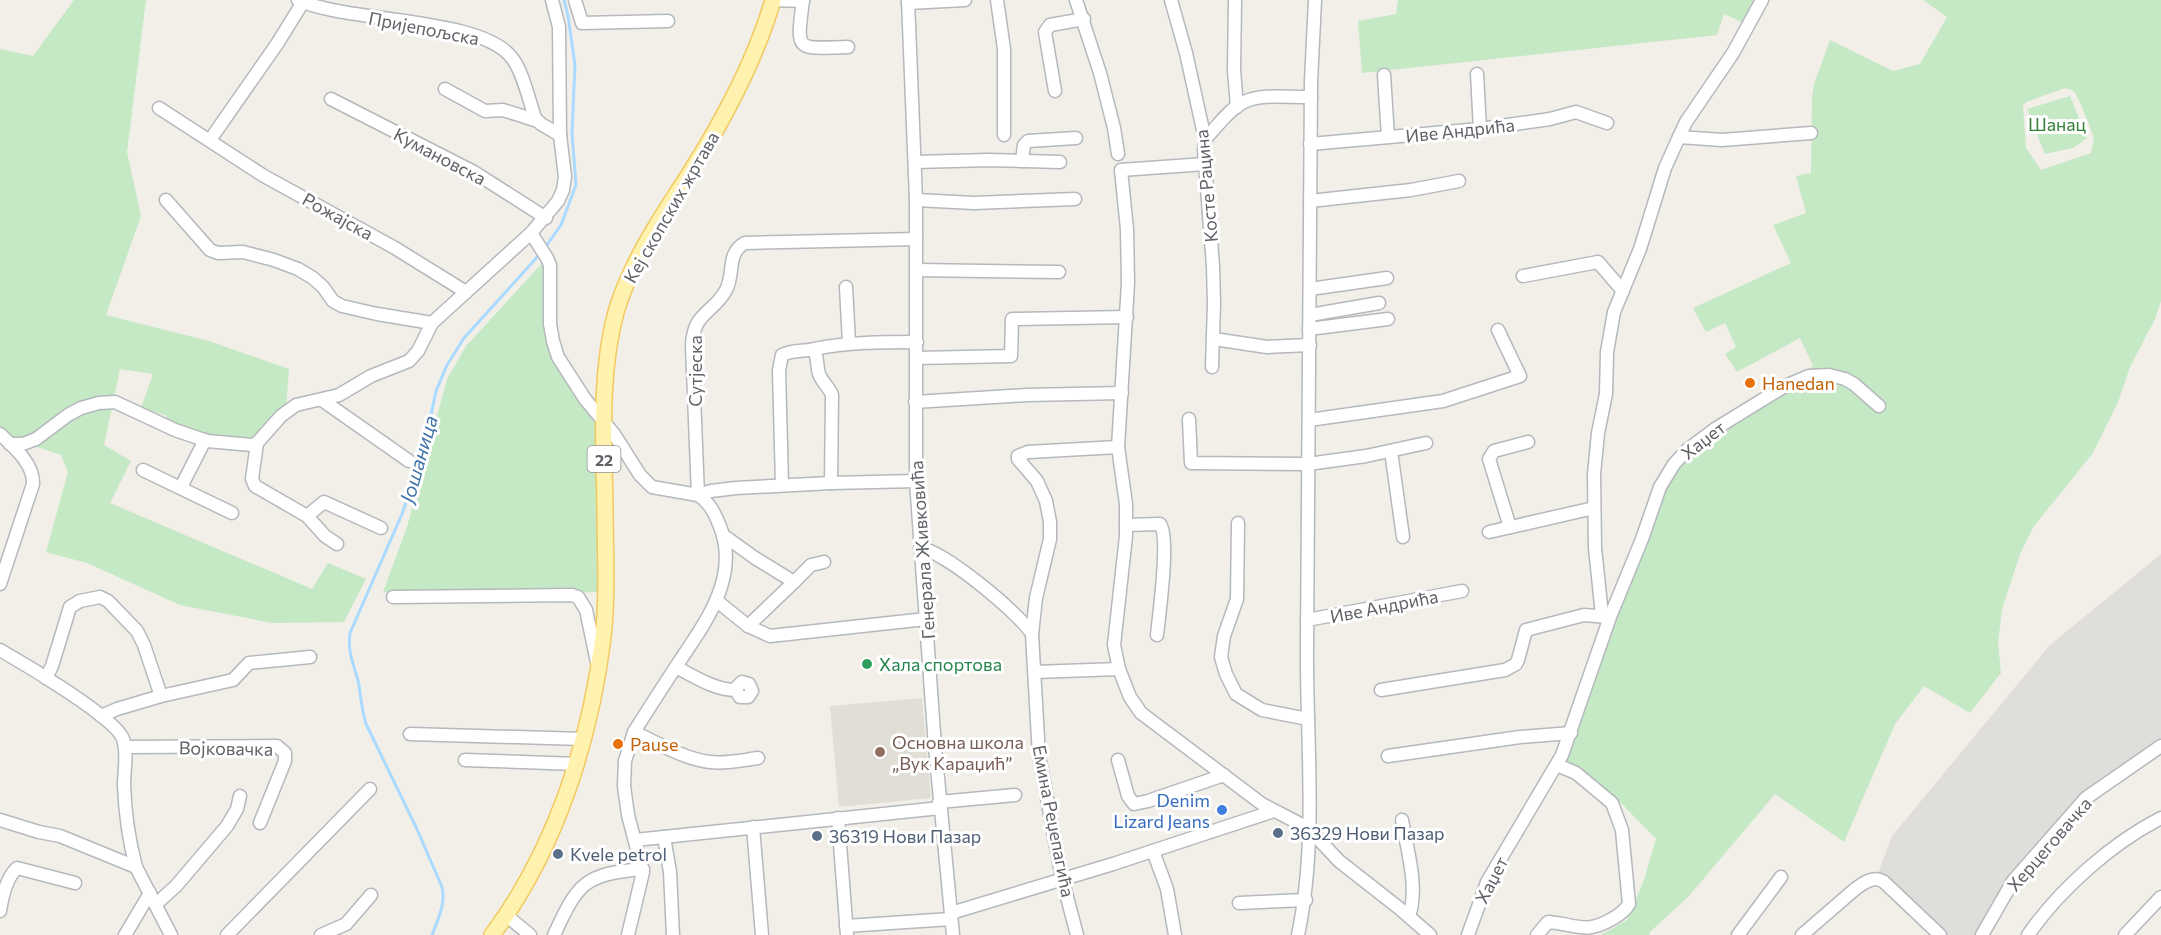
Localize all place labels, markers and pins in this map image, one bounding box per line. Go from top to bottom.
place label: Hanedan [1762,372,1835,394]
marker: Hanedan [1743,376,1757,390]
place label: Хала спортова [879,653,1002,675]
marker: Хала спортова [860,657,874,671]
place label: Основна школа „Вук Караџић” [892,731,1024,774]
place label: Pause [630,733,678,755]
marker: Pause [611,737,625,751]
marker: Основна школа „Вук Караџић” [873,745,887,759]
place label: Denim Lizard Jeans [1113,789,1210,832]
marker: Denim Lizard Jeans [1215,803,1229,817]
place label: 36329 Нови Пазар [1290,822,1445,844]
place label: 36319 Нови Пазар [829,825,981,847]
marker: 36329 Нови Пазар [1271,826,1285,840]
marker: 36319 Нови Пазар [810,829,824,843]
place label: Kvele petrol [570,843,667,865]
marker: Kvele petrol [551,847,565,861]

